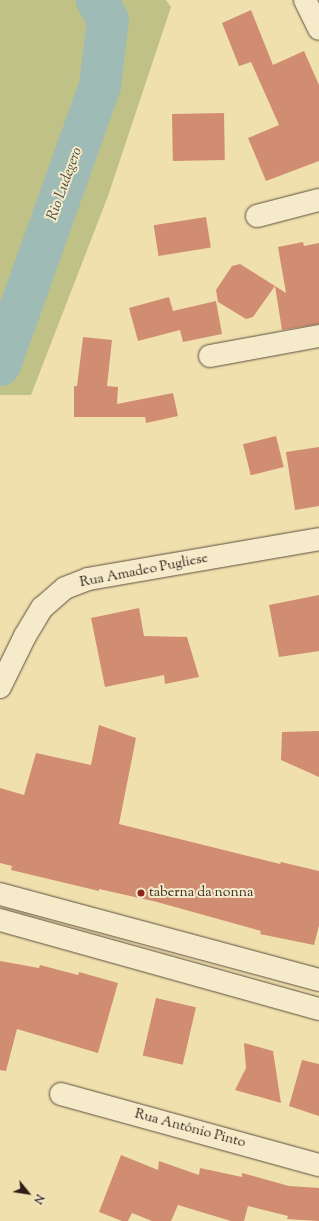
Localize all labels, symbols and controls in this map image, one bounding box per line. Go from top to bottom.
water label: Rio Ludegero [44,145,86,223]
street label: Rua Amadeo Pugliese [78,550,210,592]
place label: taberna da nonna [149,885,253,901]
marker: taberna da nonna [136,888,146,898]
street label: Rua Antônio Pinto [133,1106,247,1152]
north arrow [8,1173,48,1213]
text: N [29,1191,48,1207]

